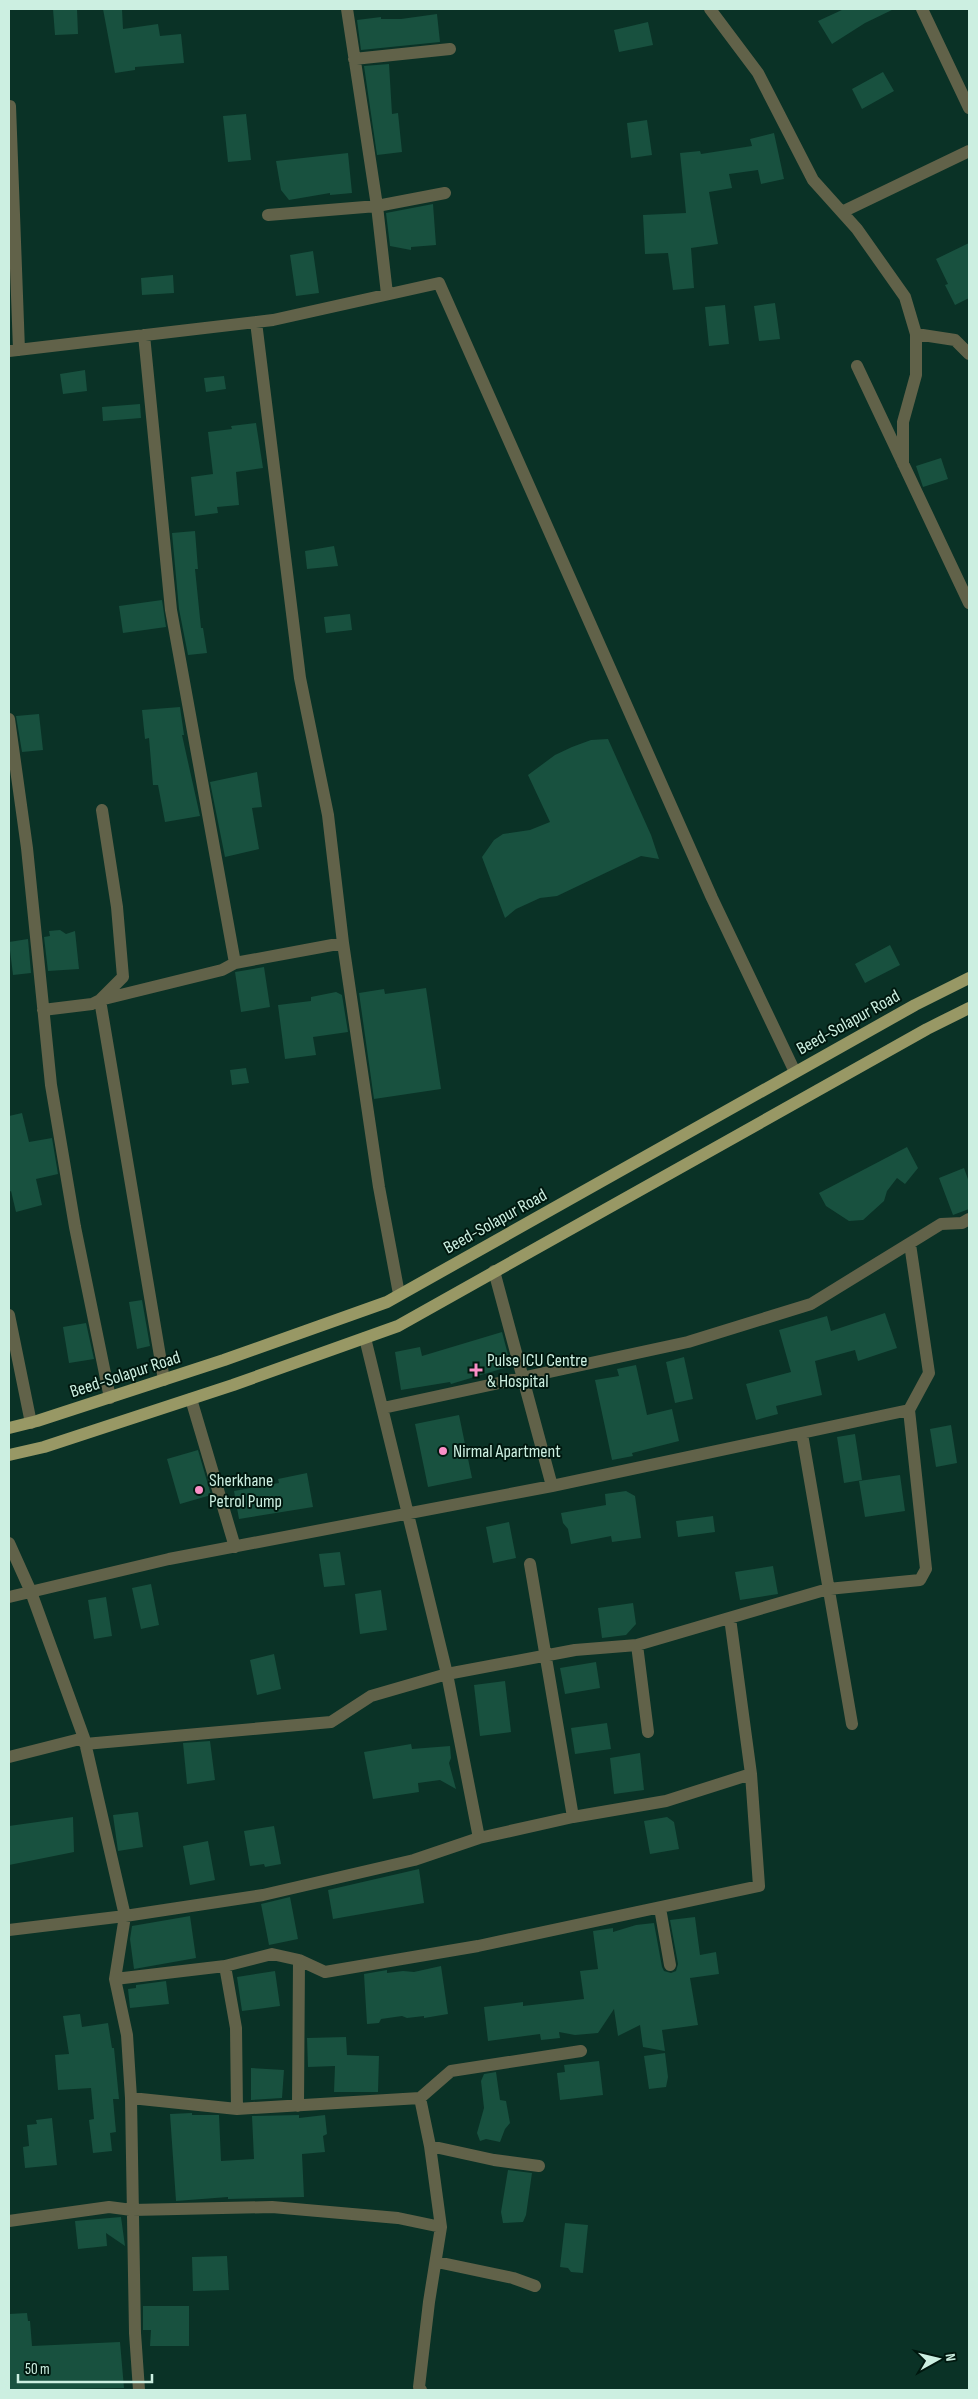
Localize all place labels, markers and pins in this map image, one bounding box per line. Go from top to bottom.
place label: Pulse ICU Centre & Hospital [487,1350,587,1392]
marker: Pulse ICU Centre & Hospital [469,1363,483,1377]
place label: Nirmal Apartment [453,1441,561,1462]
marker: Nirmal Apartment [437,1445,449,1457]
place label: Sherkhane Petrol Pump [209,1470,282,1512]
marker: Sherkhane Petrol Pump [193,1484,205,1496]

